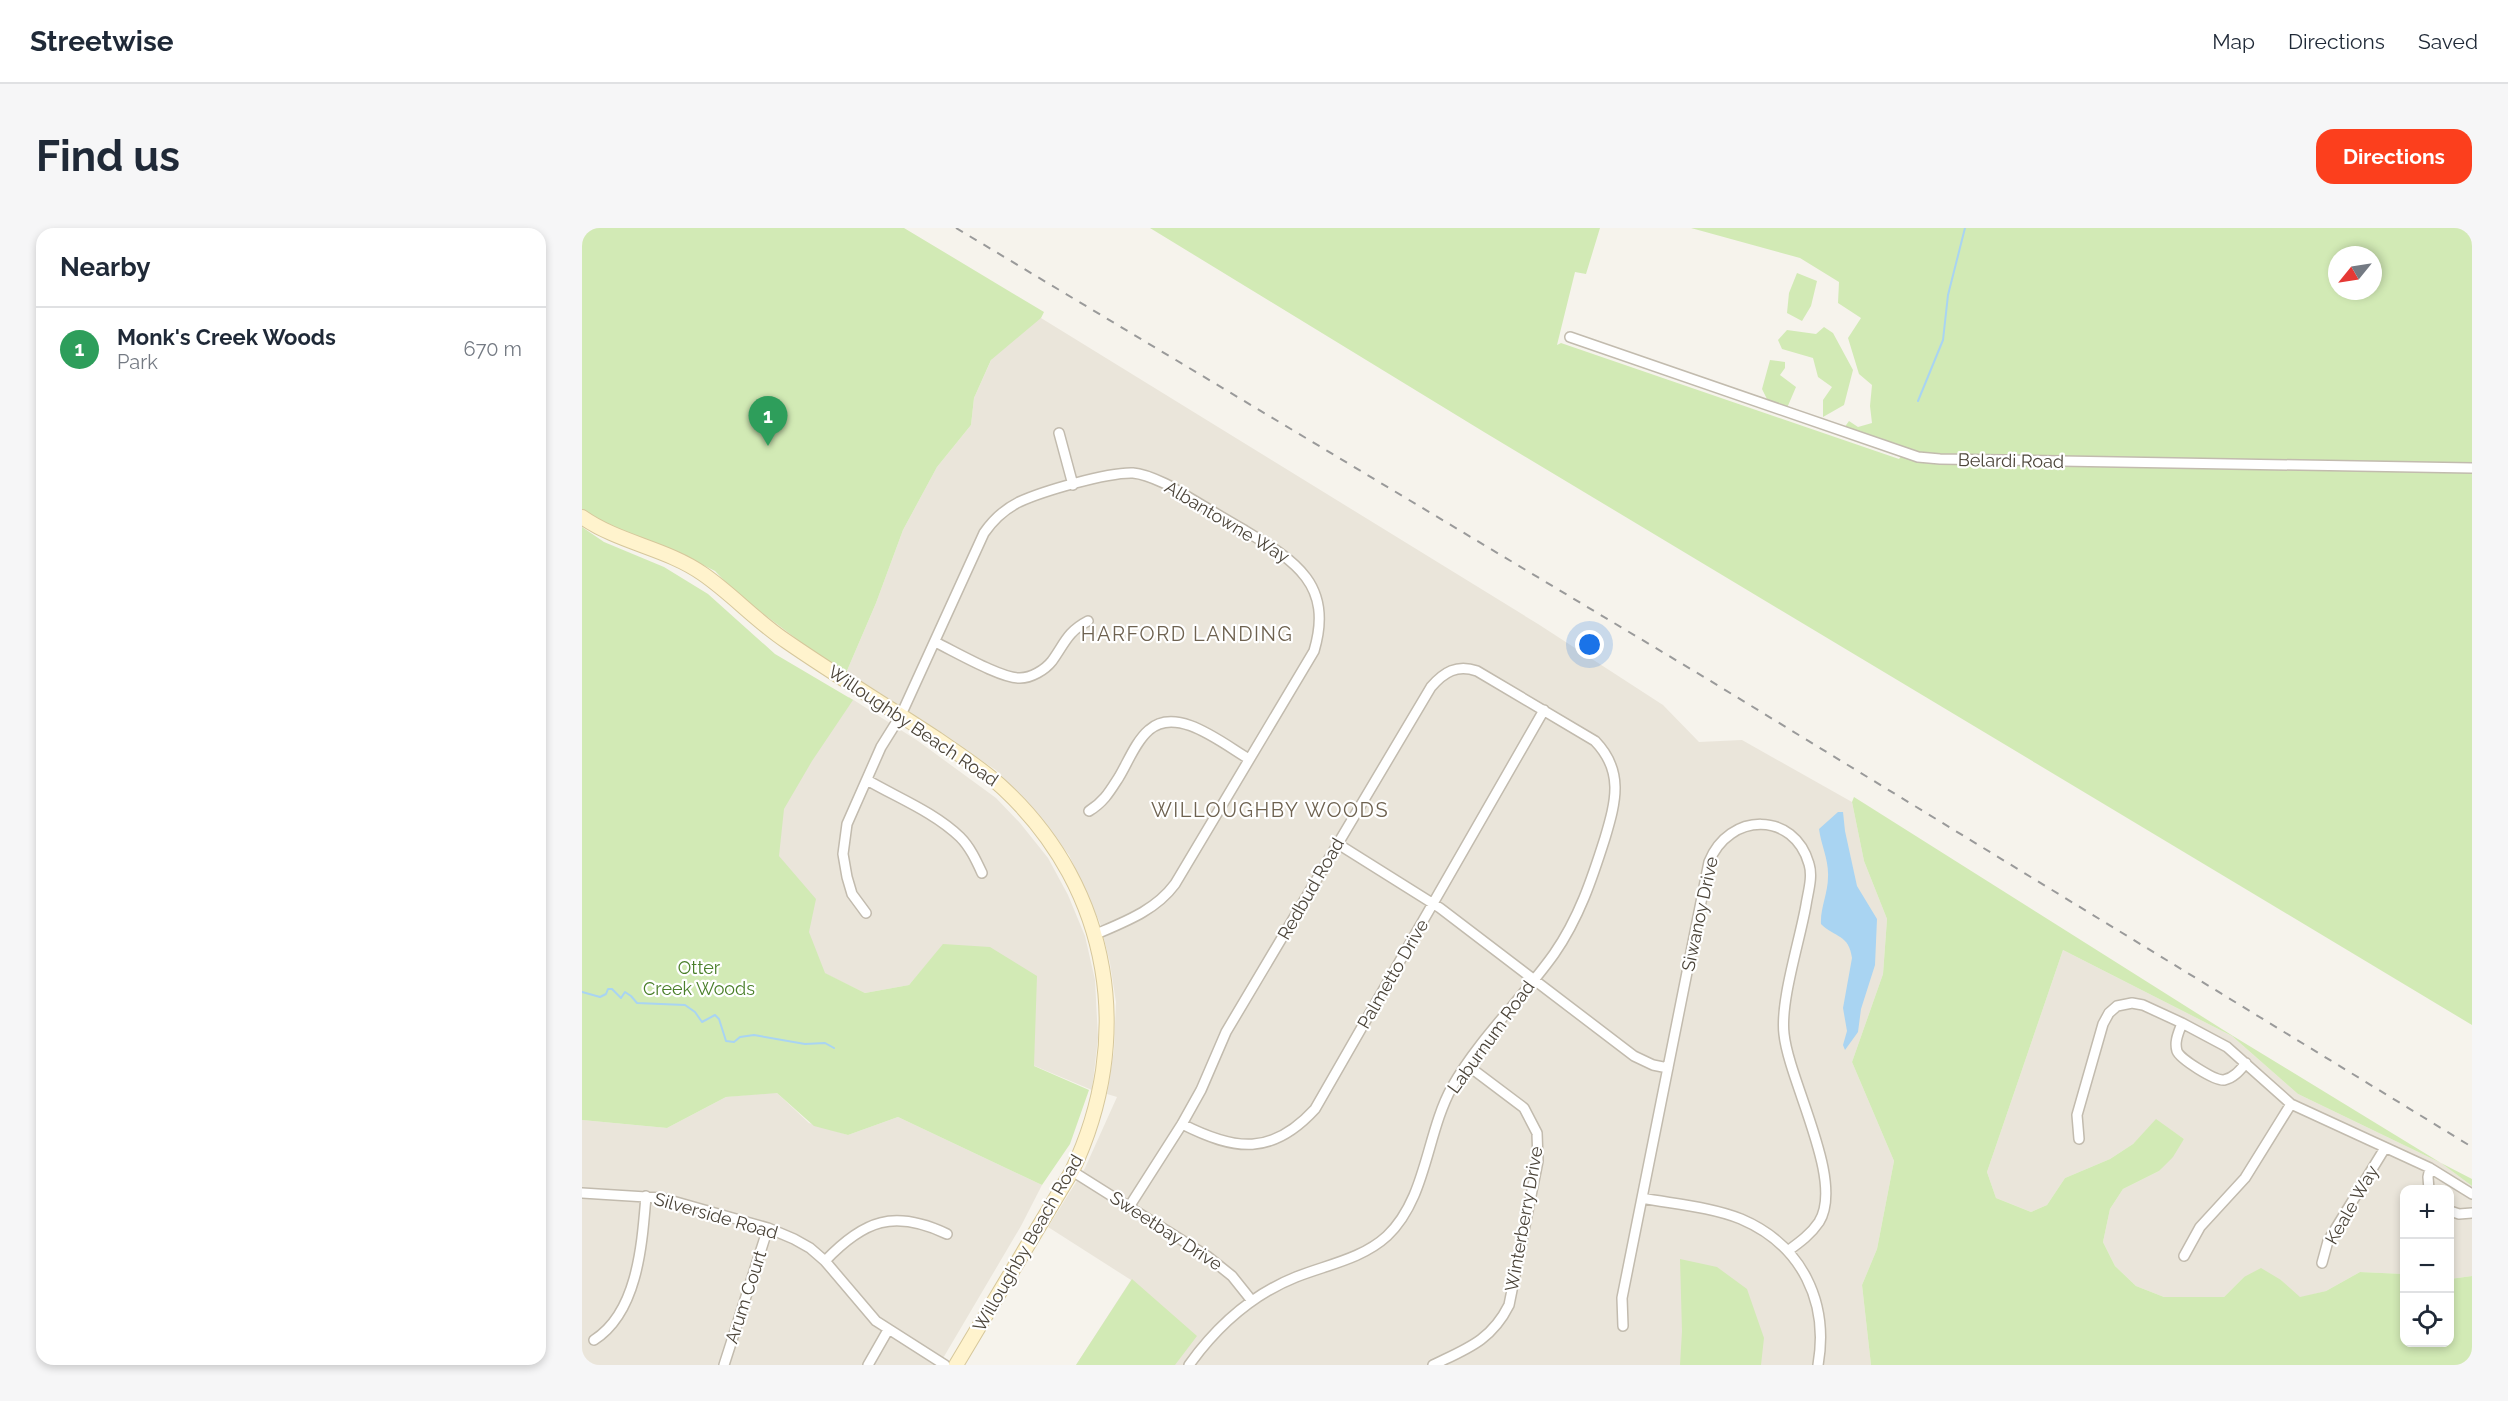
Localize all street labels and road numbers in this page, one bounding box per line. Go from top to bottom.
street label: Belardi Road [1958,449,2064,472]
street label: Albantowne Way [1161,476,1293,567]
street label: Willoughby Beach Road [824,661,1002,790]
street label: Redbud Road [1273,834,1348,943]
street label: Siwanoy Drive [1677,854,1722,973]
street label: Palmetto Drive [1353,915,1433,1032]
street label: Laburnum Road [1443,976,1538,1097]
street label: Winterberry Drive [1500,1144,1547,1293]
street label: Willoughby Beach Road [968,1151,1087,1335]
street label: Keale Way [2320,1161,2383,1248]
street label: Sweetbay Drive [1106,1187,1227,1275]
street label: Silverside Road [652,1188,780,1243]
street label: Arum Court [721,1248,770,1346]

